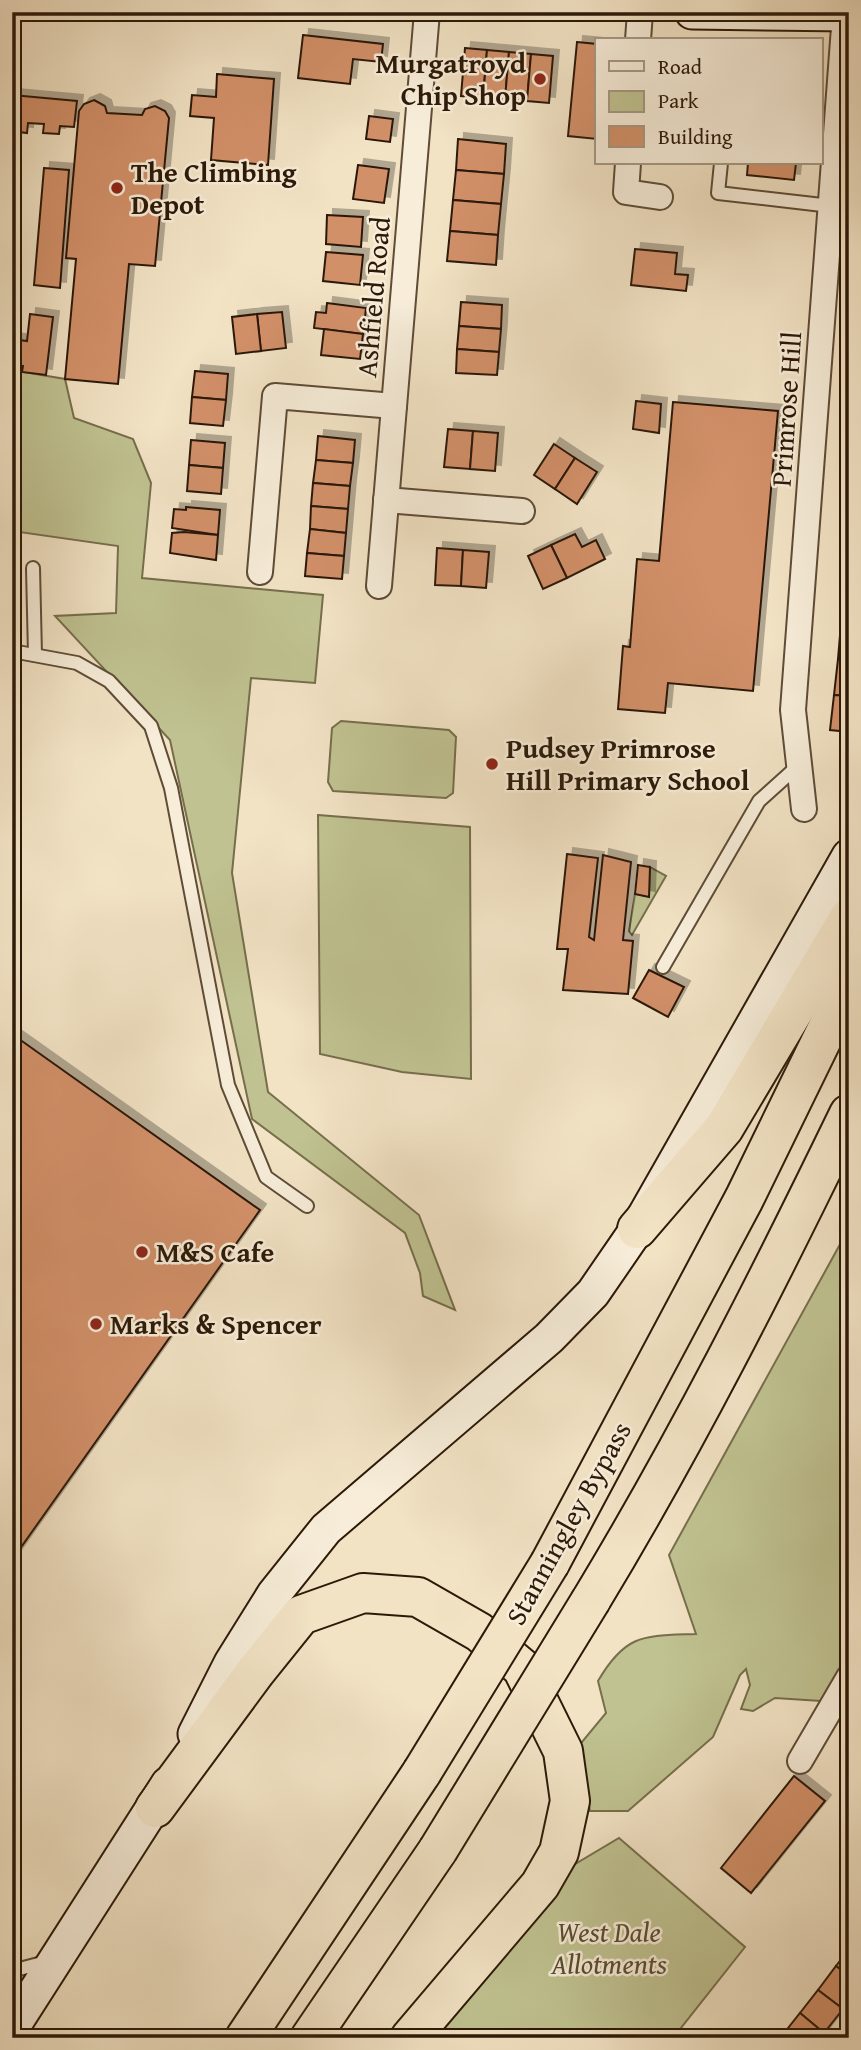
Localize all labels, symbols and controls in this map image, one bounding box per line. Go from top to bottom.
legend [595,38,822,164]
place label: Murgatroyd Chip Shop [376,42,527,115]
text: Road [658,51,703,82]
marker: Murgatroyd Chip Shop [532,71,548,87]
text: Park [658,85,699,116]
text: Building [658,121,733,152]
place label: The Climbing Depot [131,151,297,224]
marker: The Climbing Depot [109,180,125,196]
street label: Ashfield Road [345,215,400,379]
street label: Primrose Hill [760,330,811,488]
place label: Pudsey Primrose Hill Primary School [506,727,750,800]
marker: Pudsey Primrose Hill Primary School [484,756,500,772]
place label: M&S Cafe [156,1231,274,1272]
marker: M&S Cafe [134,1244,150,1260]
place label: Marks & Spencer [110,1303,322,1344]
marker: Marks & Spencer [88,1316,104,1332]
street label: Stanningley Bypass [495,1413,641,1632]
park label: West Dale Allotments [550,1911,667,1984]

